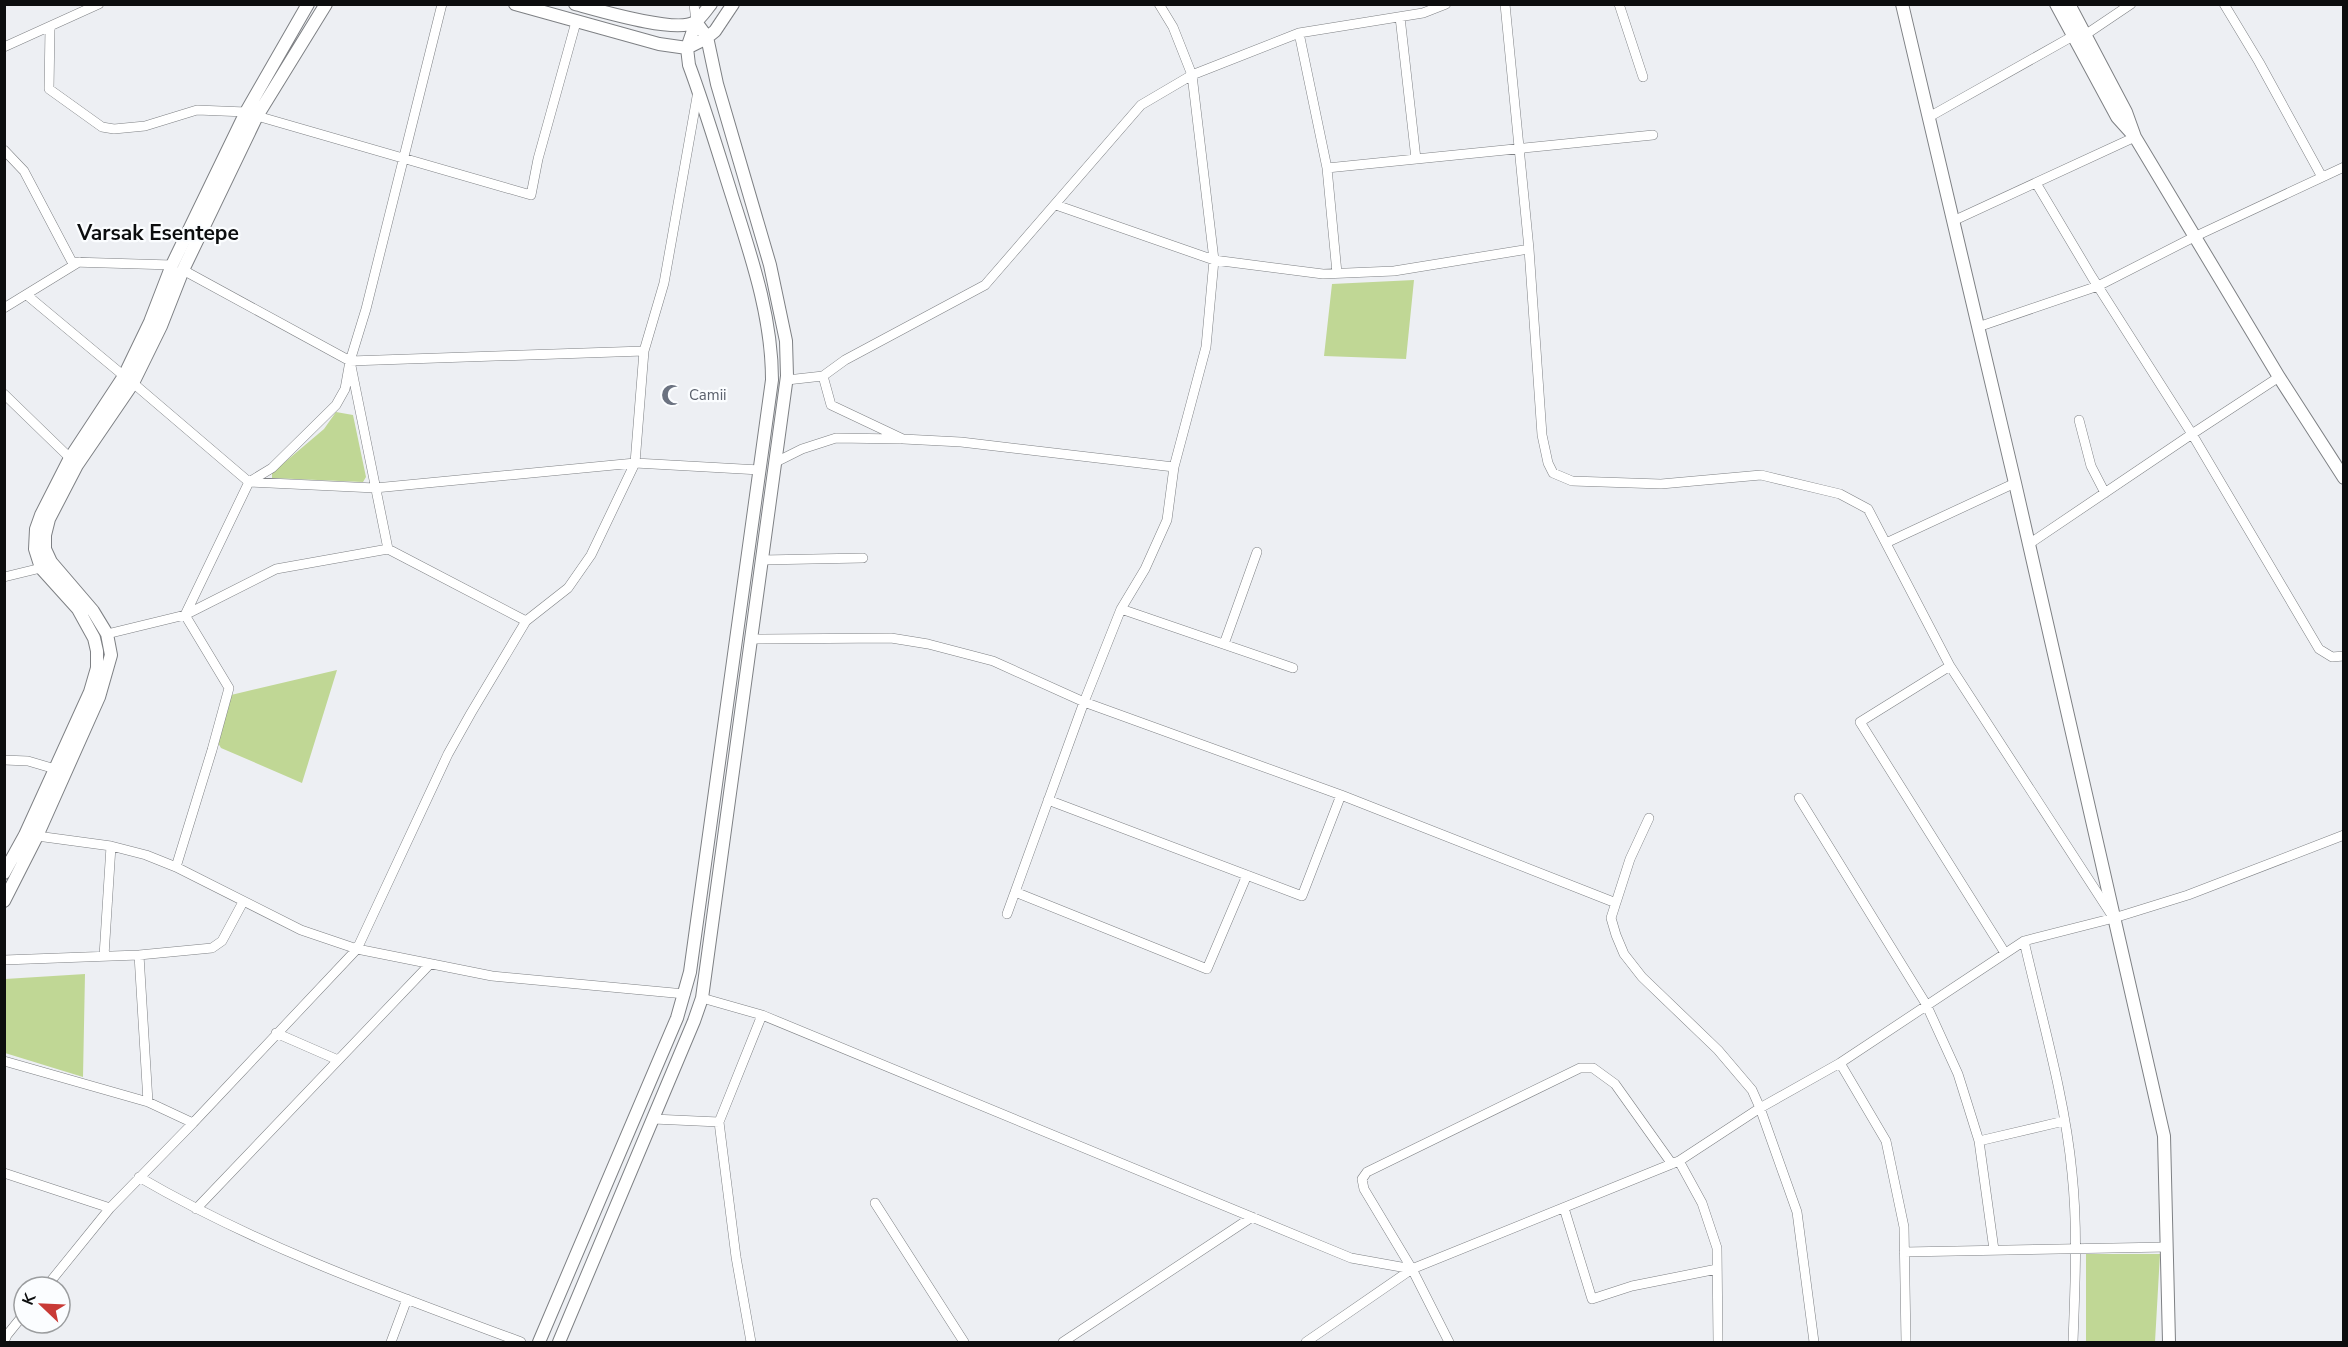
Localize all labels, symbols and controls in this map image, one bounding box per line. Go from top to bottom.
district label: Varsak Esentepe [76,219,239,247]
mosque icon: Camii [660,383,684,407]
place label: Camii [689,385,727,405]
north arrow [12,1275,72,1335]
text: K [17,1289,42,1309]

